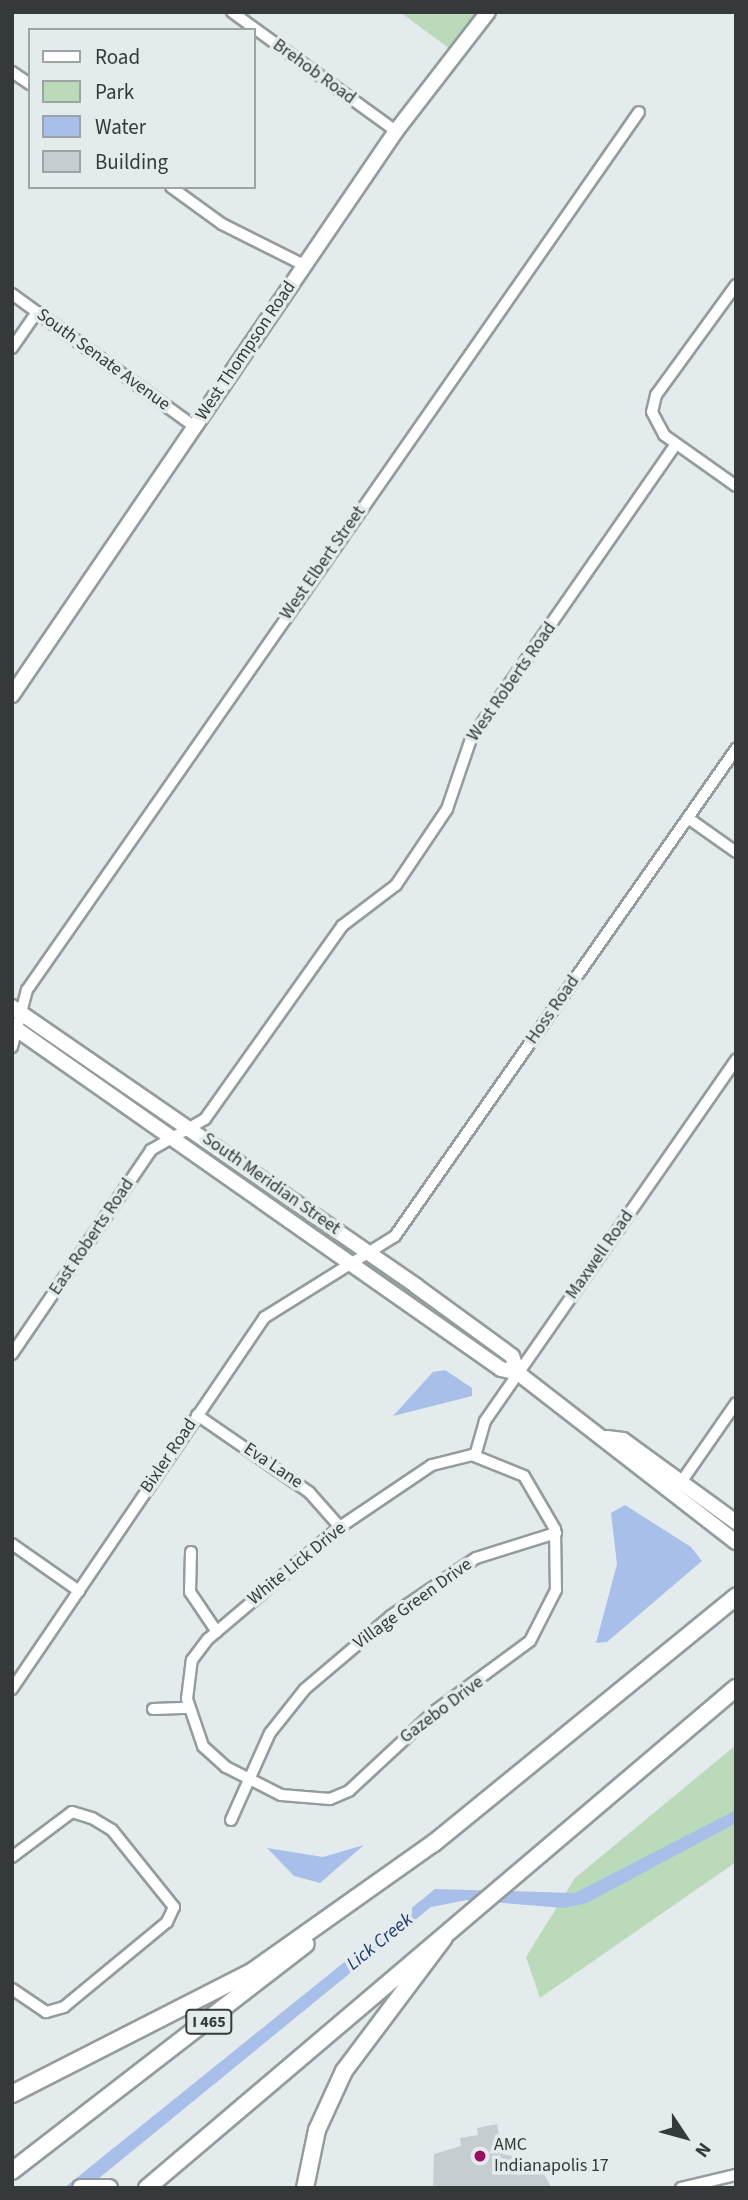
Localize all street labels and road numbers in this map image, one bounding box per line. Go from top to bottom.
street label: Brehob Road [268,35,360,109]
street label: West Thompson Road [191,277,301,425]
street label: South Senate Avenue [32,304,174,416]
street label: West Elbert Street [276,502,370,624]
street label: West Roberts Road [463,618,561,746]
street label: Hoss Road [522,972,584,1048]
street label: South Meridian Street [198,1128,344,1240]
street label: East Roberts Road [45,1175,139,1299]
street label: Maxwell Road [561,1206,639,1304]
street label: Bixler Road [136,1415,202,1497]
street label: Eva Lane [239,1438,307,1494]
street label: White Lick Drive [244,1518,350,1610]
street label: Village Green Drive [350,1554,476,1654]
street label: Gazebo Drive [396,1672,488,1748]
road number: I 465 [184,2010,234,2034]

